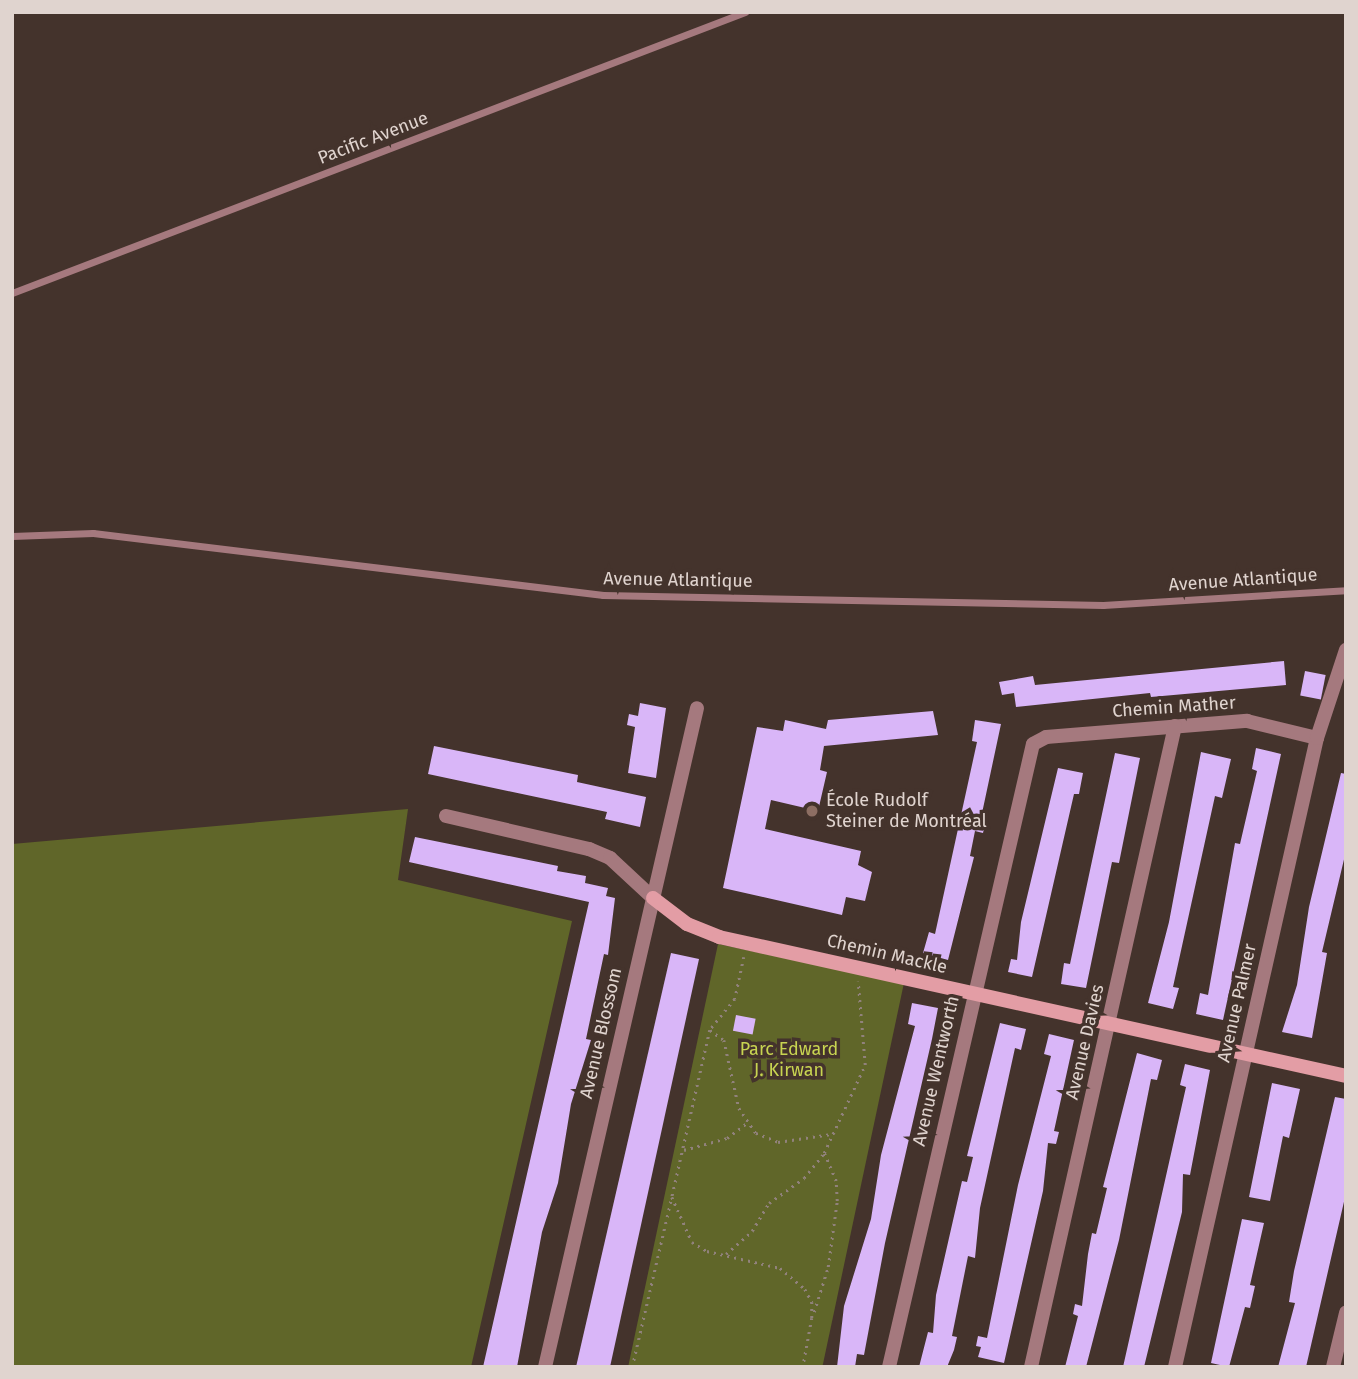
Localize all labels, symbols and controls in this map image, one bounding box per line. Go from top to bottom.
street label: Pacific Avenue [315,107,431,169]
street label: Avenue Atlantique [1168,564,1318,596]
street label: Avenue Atlantique [603,568,753,592]
street label: Chemin Mather [1112,692,1236,722]
place label: École Rudolf Steiner de Montréal [826,790,987,832]
marker: École Rudolf Steiner de Montréal [804,803,820,819]
street label: Chemin Mackle [825,930,949,978]
street label: Avenue Palmer [1213,942,1261,1064]
street label: Avenue Blossom [575,965,627,1101]
street label: Avenue Davies [1061,982,1109,1102]
street label: Avenue Wentworth [908,994,964,1148]
park label: Parc Edward J. Kirwan [740,1039,838,1082]

